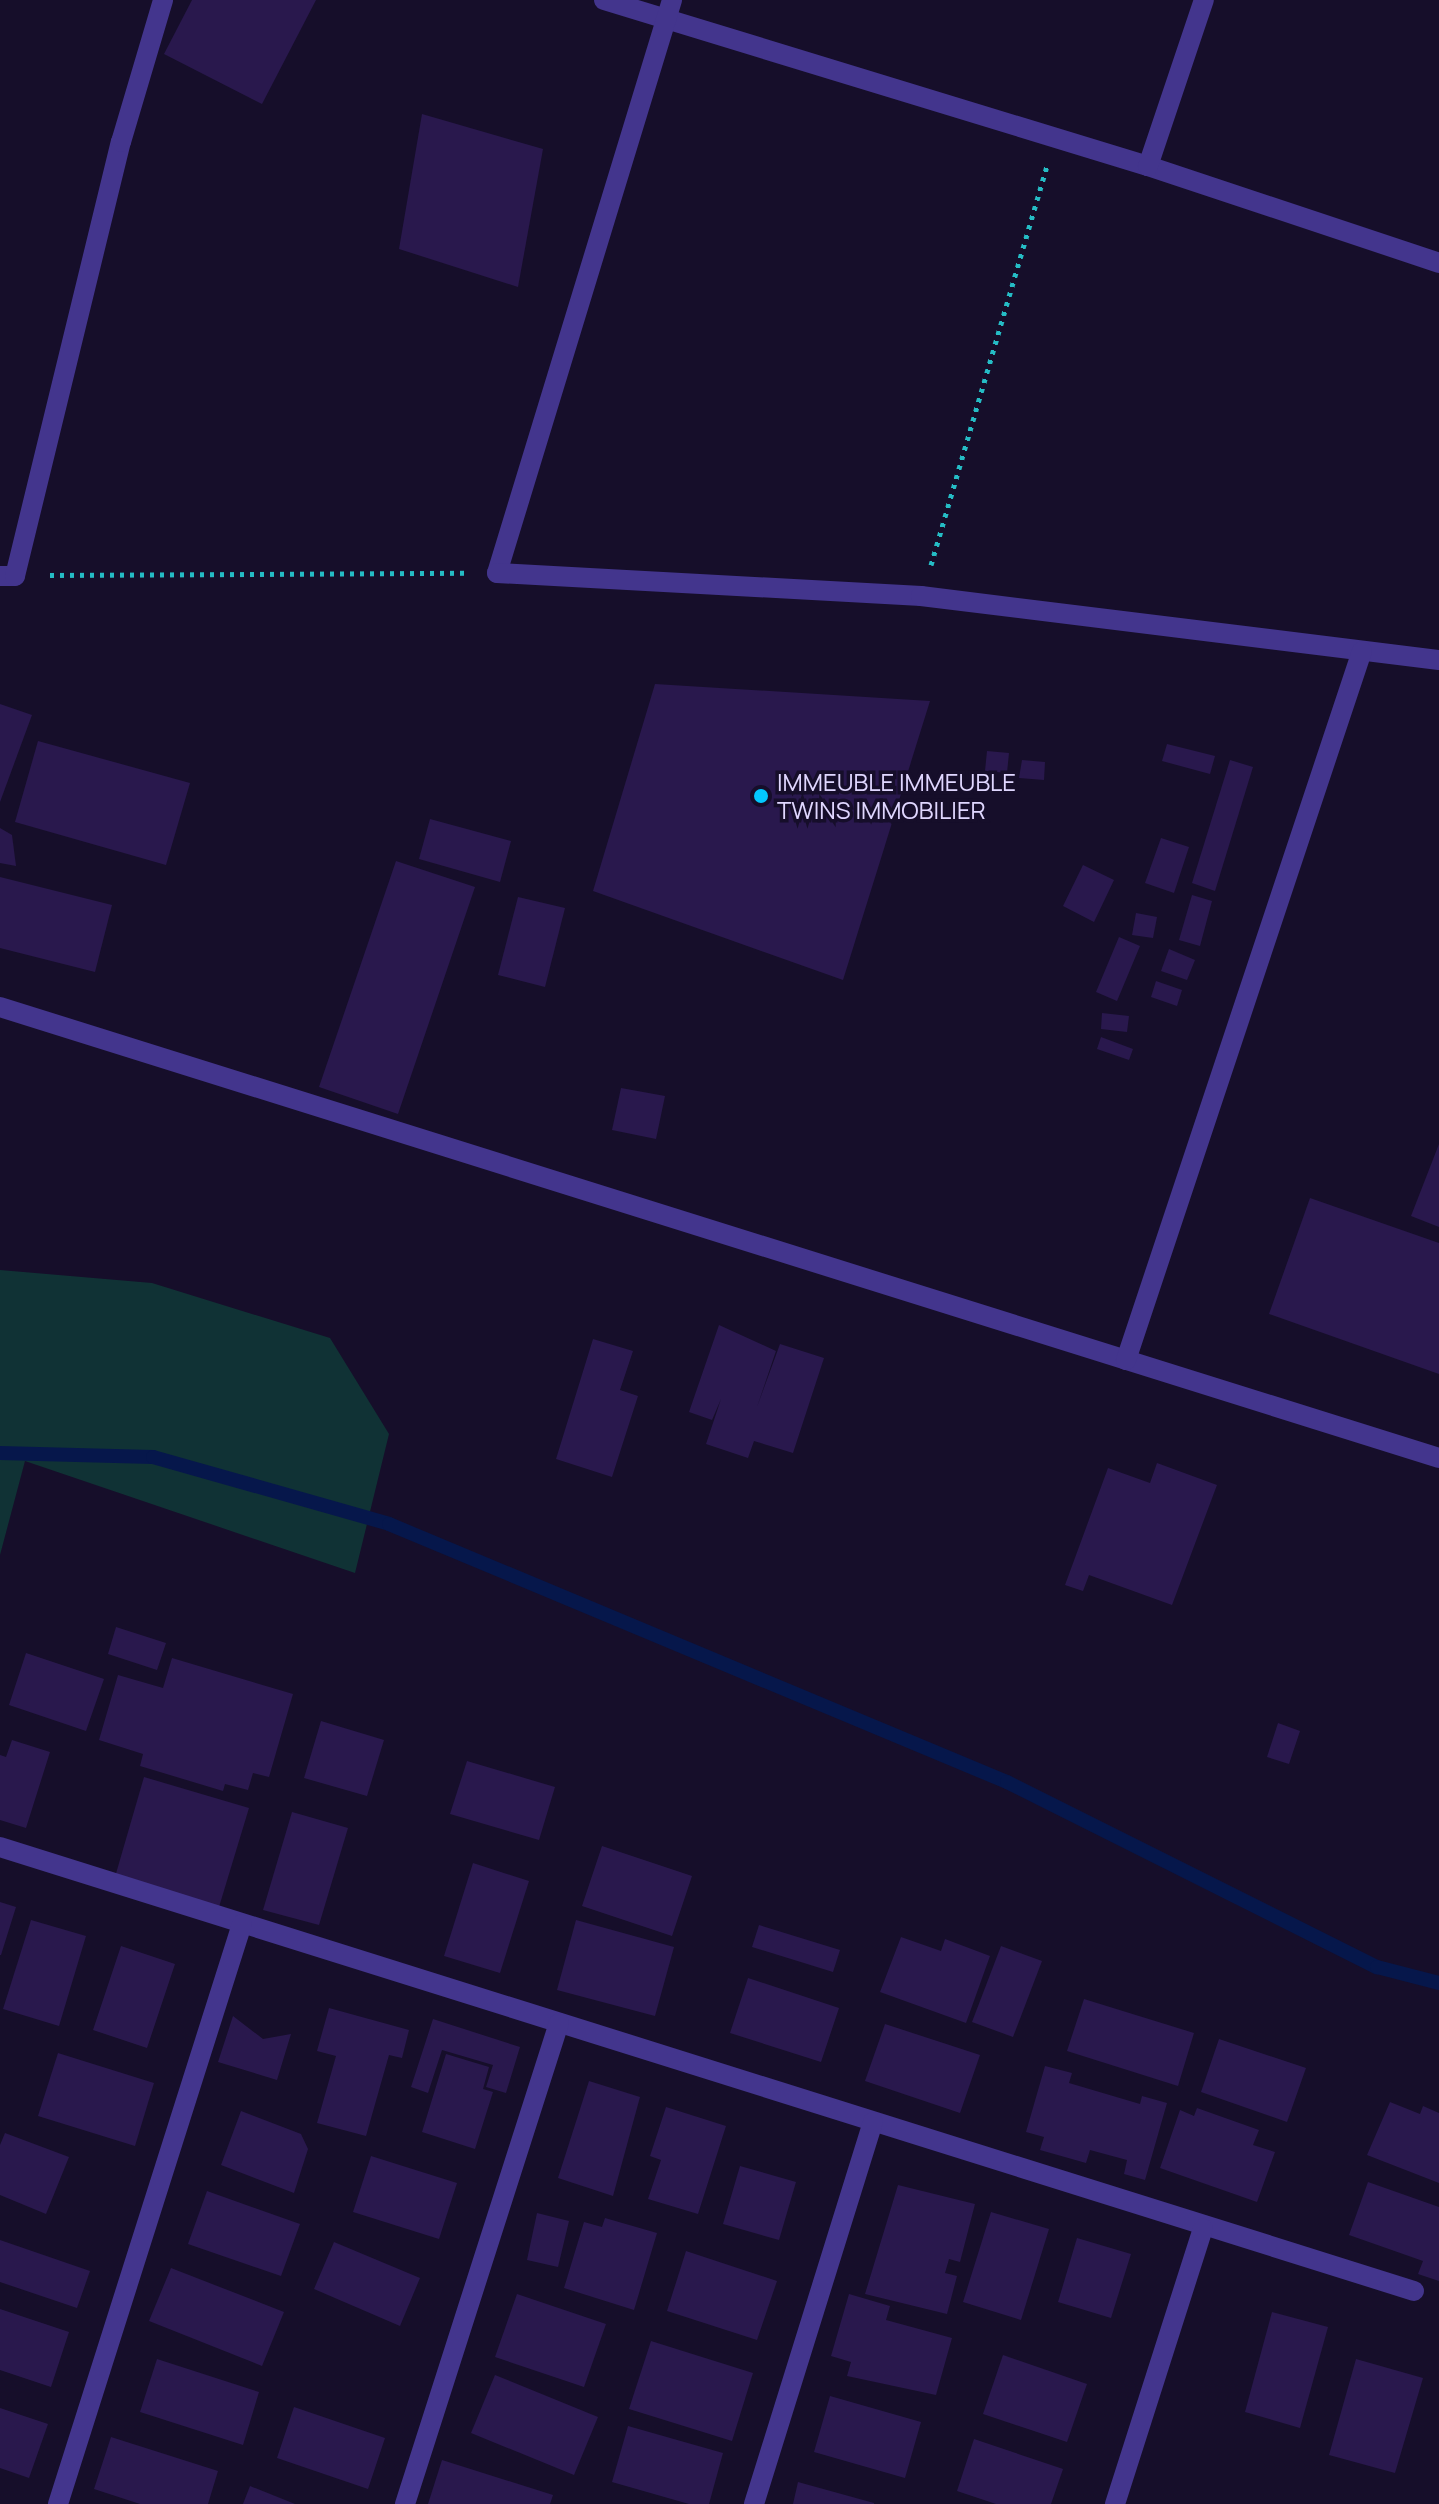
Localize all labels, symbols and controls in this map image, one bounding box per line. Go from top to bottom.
place label: IMMEUBLE IMMEUBLE TWINS IMMOBILIER [777,768,1016,824]
marker: IMMEUBLE IMMEUBLE TWINS IMMOBILIER [752,787,770,805]

